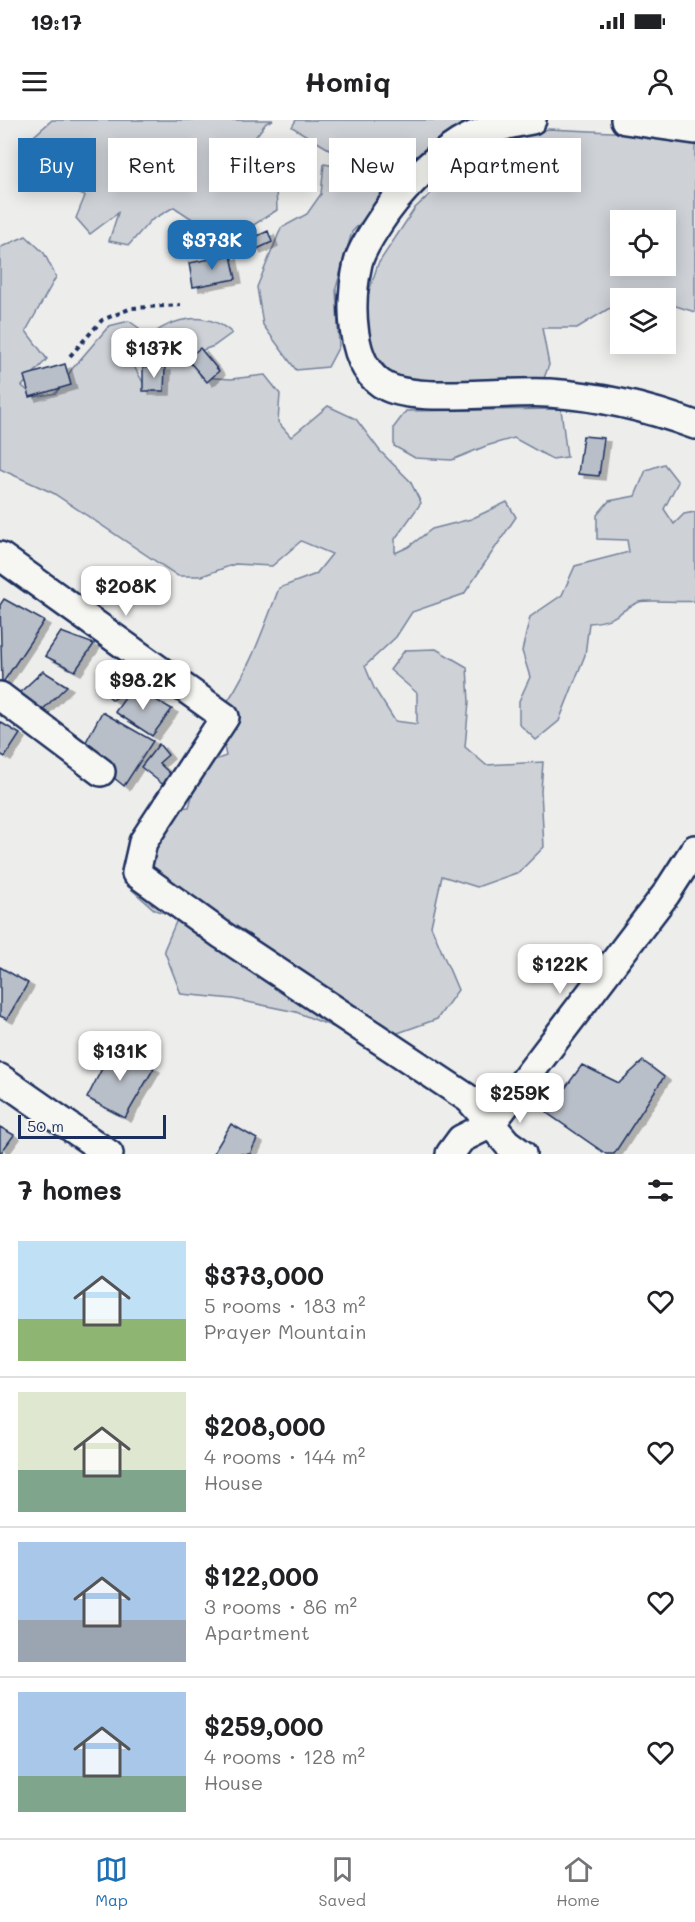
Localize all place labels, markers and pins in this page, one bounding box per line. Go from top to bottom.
pin: $373K [170,220,254,271]
pin: $137K [112,328,196,379]
pin: $208K [84,566,168,617]
pin: $98.2K [94,660,192,711]
pin: $122K [518,944,602,995]
pin: $131K [78,1031,162,1082]
pin: $259K [478,1073,562,1124]

